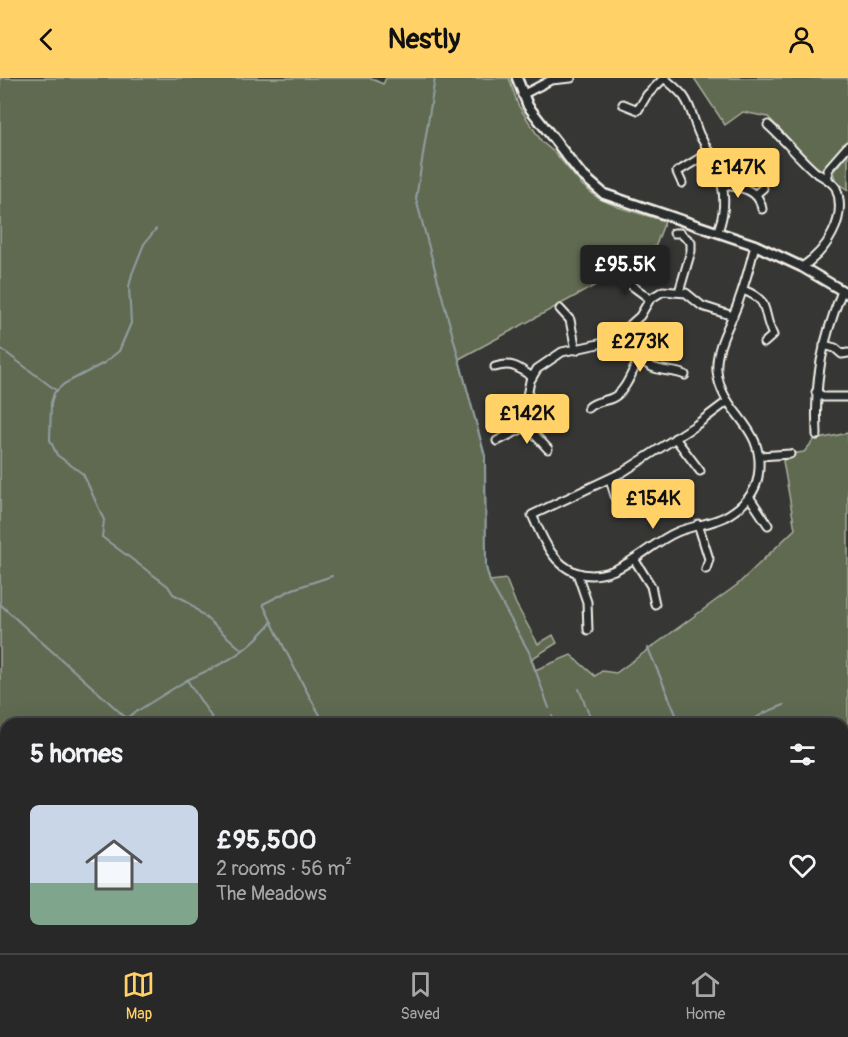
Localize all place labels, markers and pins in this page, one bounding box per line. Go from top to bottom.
pin: £147K [696,148,780,199]
pin: £95.5K [576,245,674,296]
pin: £273K [598,322,682,373]
pin: £142K [485,394,569,445]
pin: £154K [611,479,695,530]

